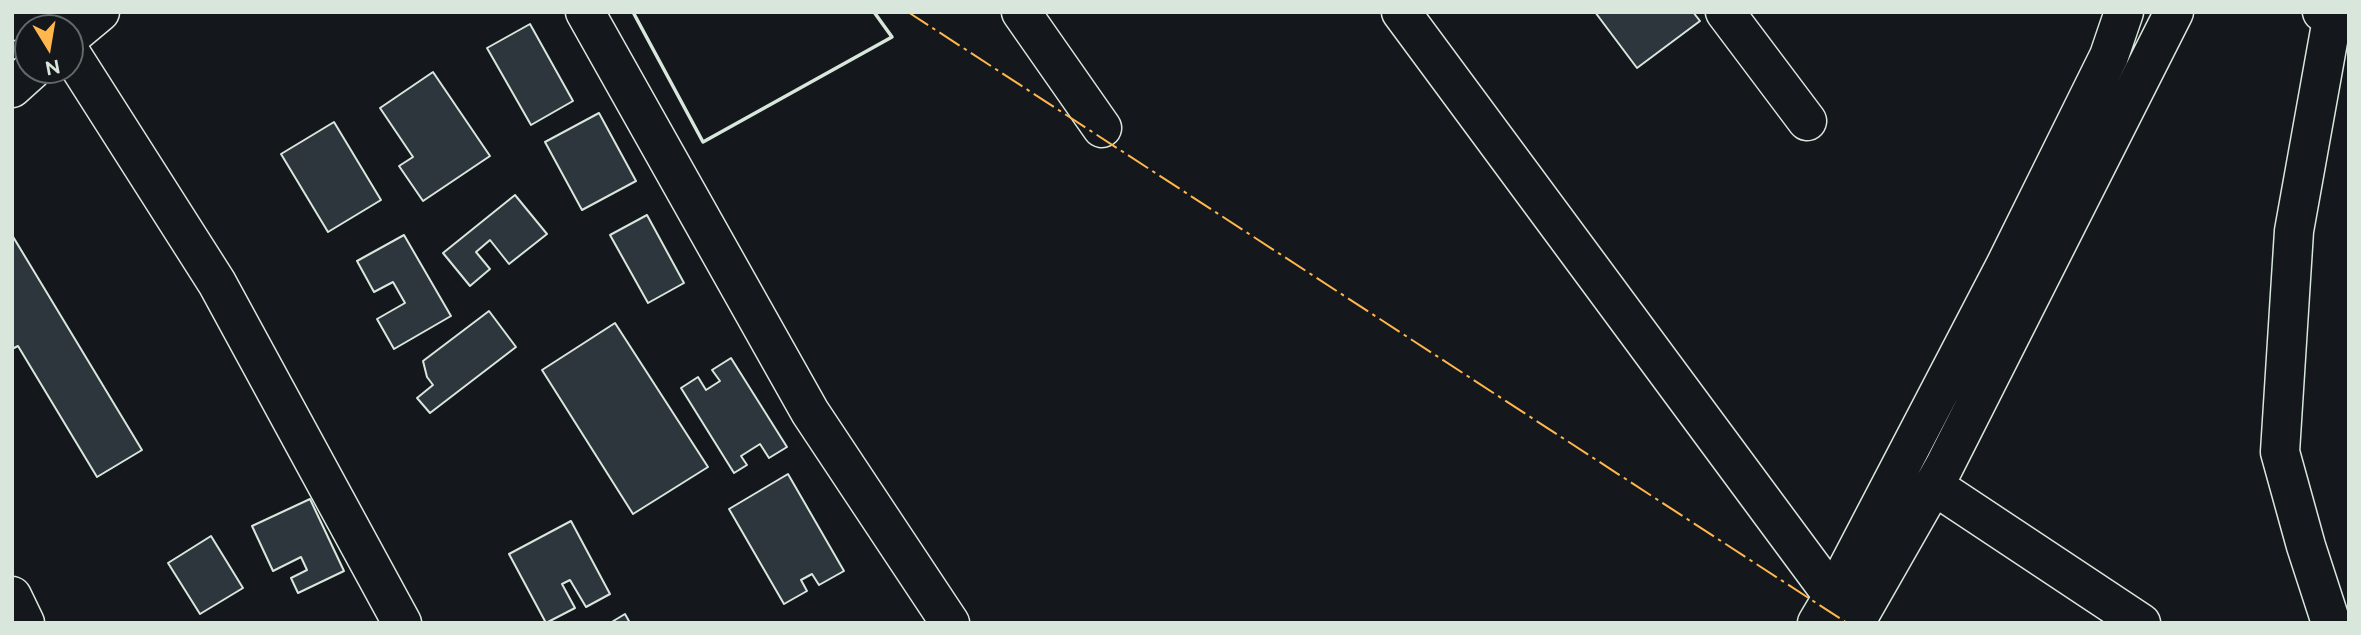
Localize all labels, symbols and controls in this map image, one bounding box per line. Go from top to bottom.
north arrow [14,14,84,84]
text: N [43,55,62,80]

